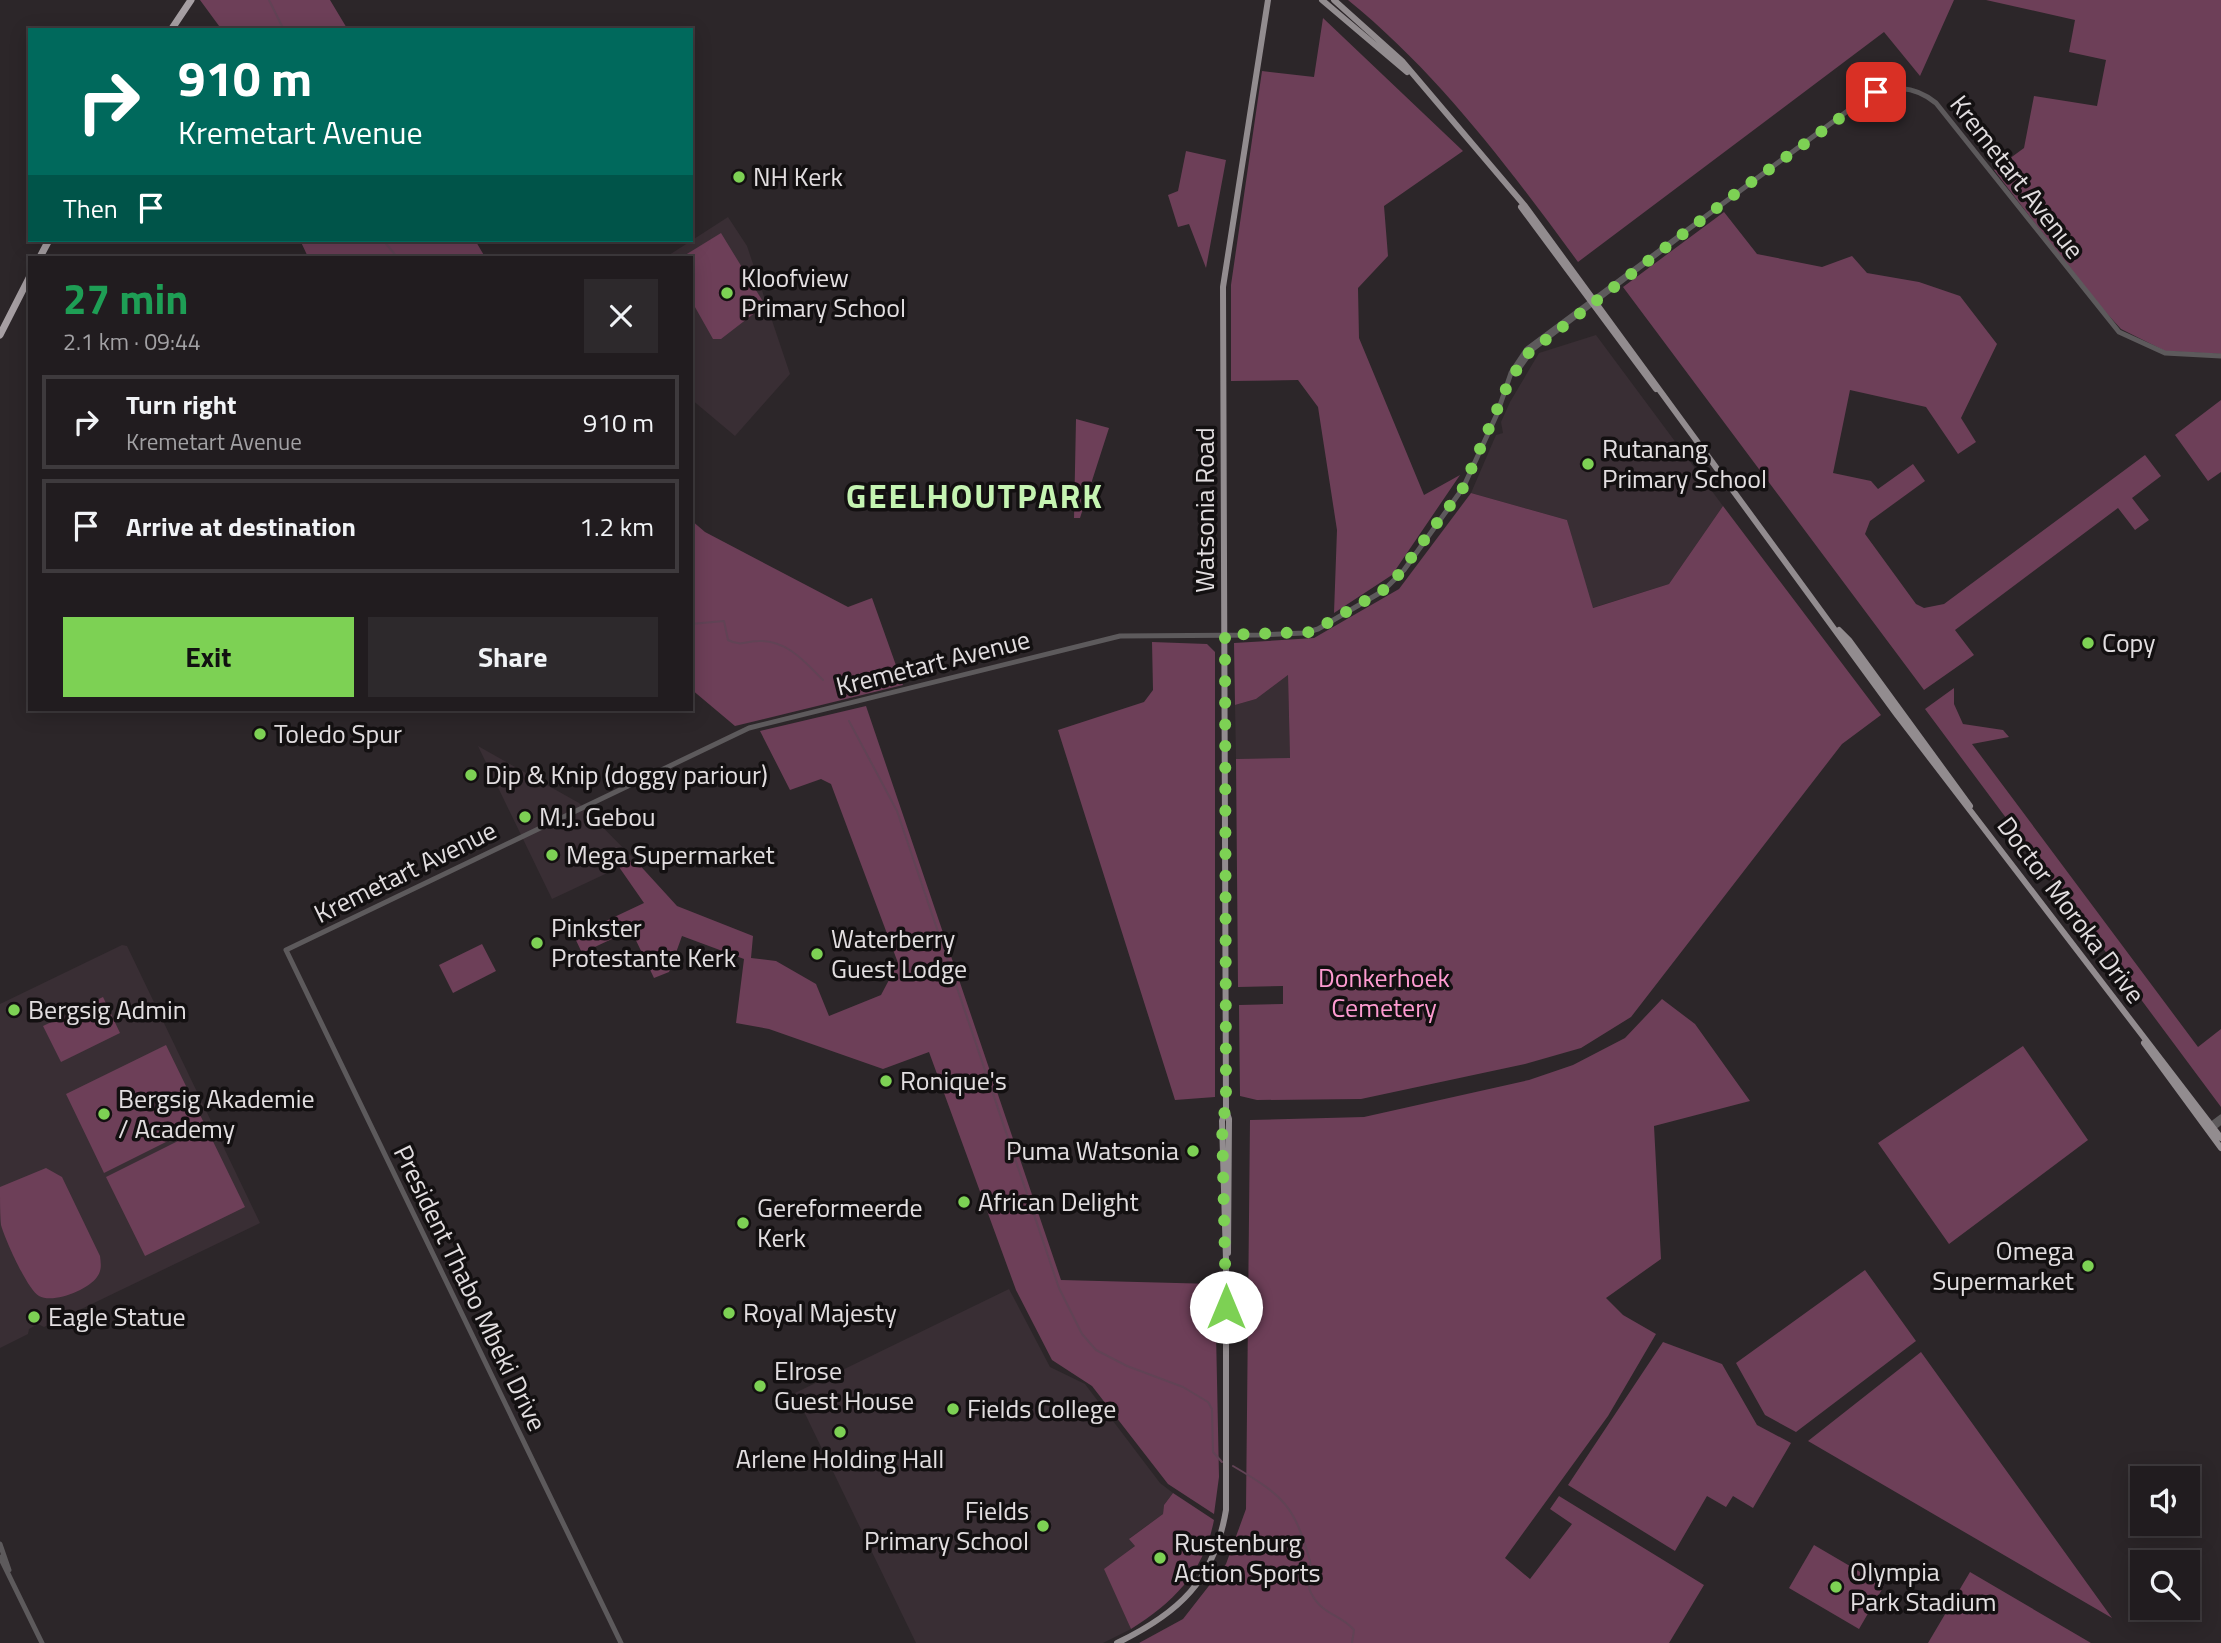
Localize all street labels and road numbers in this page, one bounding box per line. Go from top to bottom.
street label: Kremetart Avenue [1941,86,2094,267]
street label: Watsonia Road [1185,427,1224,593]
street label: Kremetart Avenue [832,620,1034,705]
street label: Doctor Moroka Drive [1988,808,2155,1011]
street label: Kremetart Avenue [307,810,503,933]
street label: President Thabo Mbeki Drive [384,1138,557,1437]

